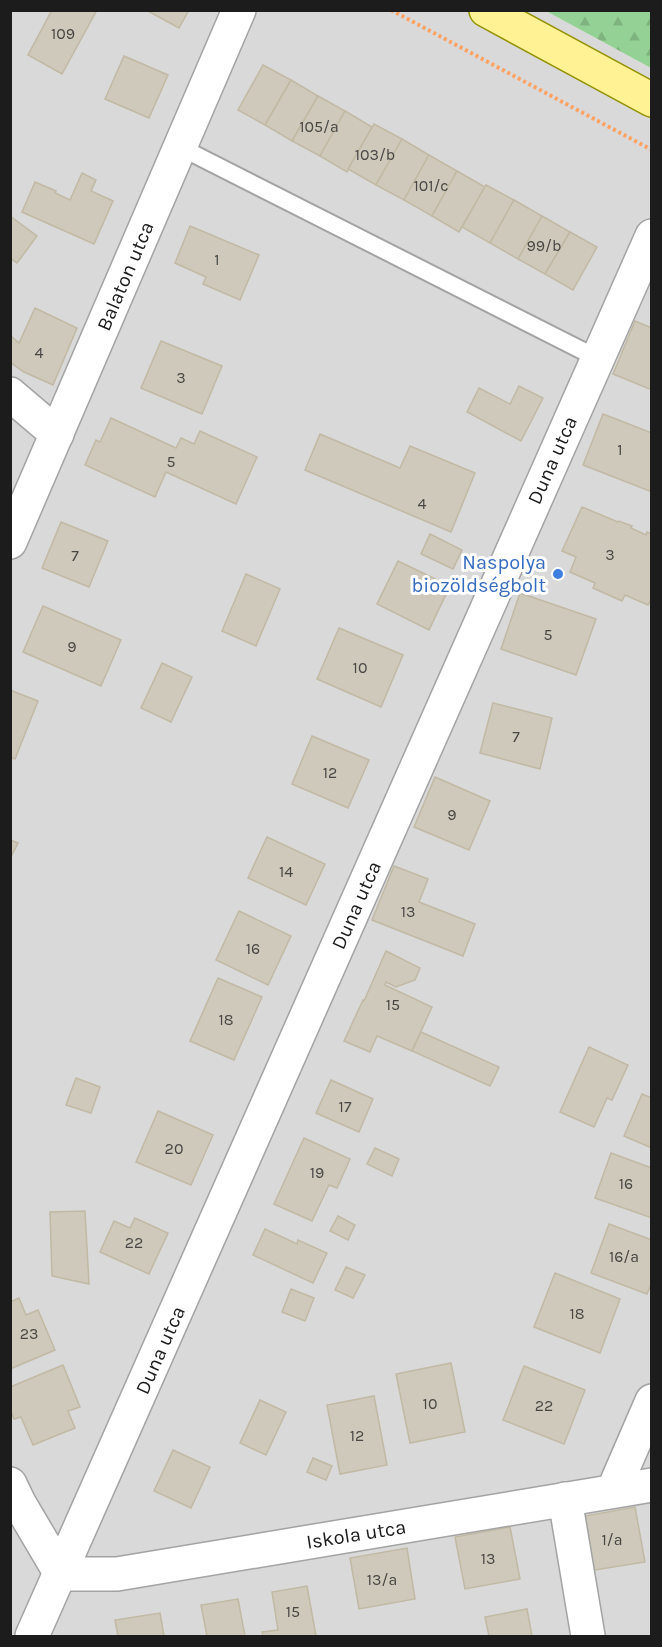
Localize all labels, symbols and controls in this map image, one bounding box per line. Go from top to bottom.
house number: 109 [51,24,75,43]
house number: 105/a [299,117,339,136]
house number: 103/b [355,145,395,164]
house number: 101/c [413,176,449,195]
street label: Balaton utca [92,218,159,334]
house number: 99/b [527,236,561,255]
house number: 1 [214,250,220,269]
house number: 4 [35,343,44,362]
house number: 3 [176,368,186,387]
street label: Duna utca [523,413,582,508]
house number: 1 [617,440,623,459]
house number: 5 [166,452,176,471]
house number: 4 [418,494,427,513]
house number: 3 [605,545,615,564]
house number: 7 [71,546,79,565]
place label: Naspolya biozöldségbolt [411,551,546,597]
marker: Naspolya biozöldségbolt [551,567,565,581]
house number: 5 [543,625,553,644]
house number: 9 [67,637,77,656]
house number: 10 [353,658,367,677]
house number: 7 [512,727,520,746]
house number: 12 [323,763,337,782]
house number: 9 [447,805,457,824]
street label: Duna utca [327,858,386,953]
house number: 14 [279,862,293,881]
house number: 13 [401,902,415,921]
house number: 16 [246,939,260,958]
house number: 15 [386,995,400,1014]
house number: 18 [218,1010,234,1029]
house number: 17 [339,1097,352,1116]
house number: 20 [165,1139,183,1158]
house number: 19 [310,1163,324,1182]
house number: 16 [619,1174,633,1193]
house number: 22 [125,1233,143,1252]
house number: 16/a [609,1247,639,1266]
street label: Duna utca [131,1303,190,1398]
house number: 18 [569,1304,585,1323]
house number: 23 [20,1324,38,1343]
house number: 10 [423,1394,437,1413]
house number: 22 [535,1396,553,1415]
house number: 12 [350,1426,364,1445]
street label: Iskola utca [305,1515,408,1554]
house number: 1/a [602,1530,623,1549]
house number: 13 [481,1549,495,1568]
house number: 13/a [367,1570,397,1589]
house number: 15 [286,1602,300,1621]

